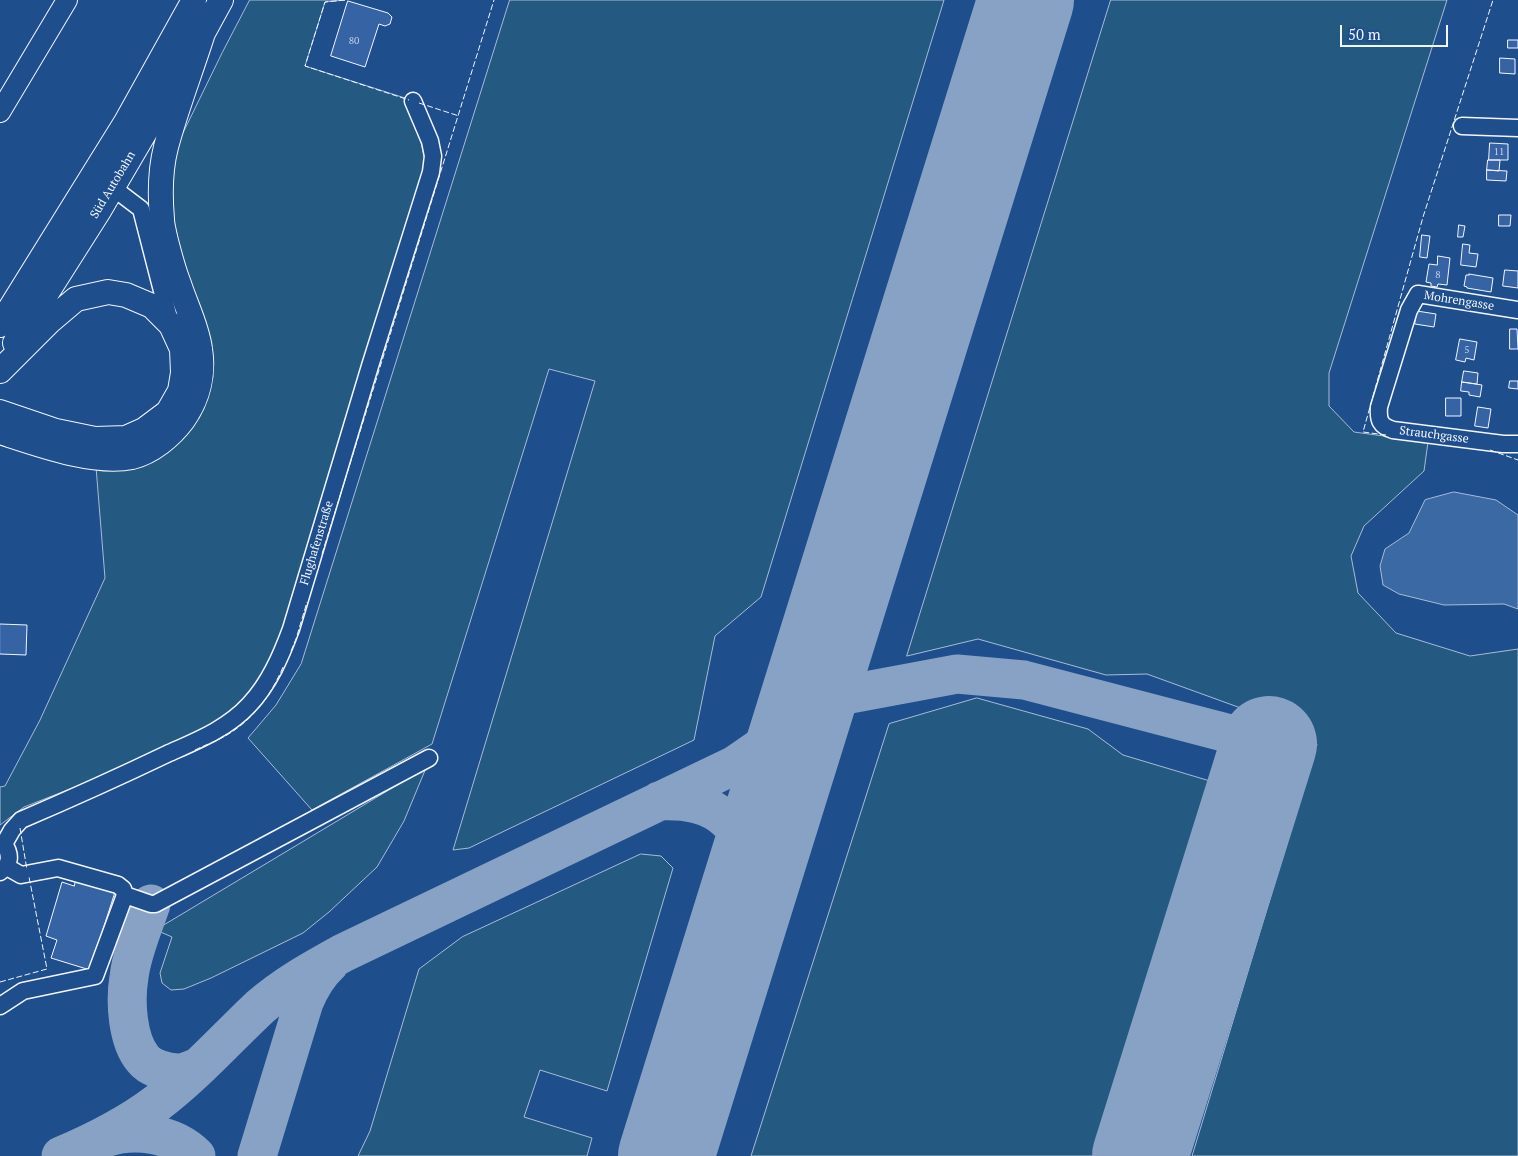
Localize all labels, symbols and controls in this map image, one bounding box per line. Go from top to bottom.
scale bar [1343,15,1450,47]
text: 50 m [1348,24,1381,44]
house number: 80 [349,35,359,47]
house number: 11 [1494,146,1504,158]
street label: Süd Autobahn [87,149,139,221]
house number: 8 [1435,269,1441,281]
street label: Mohrengasse [1423,288,1495,314]
house number: 5 [1464,344,1470,356]
street label: Strauchgasse [1398,424,1470,446]
street label: Flughafenstraße [297,499,337,587]

